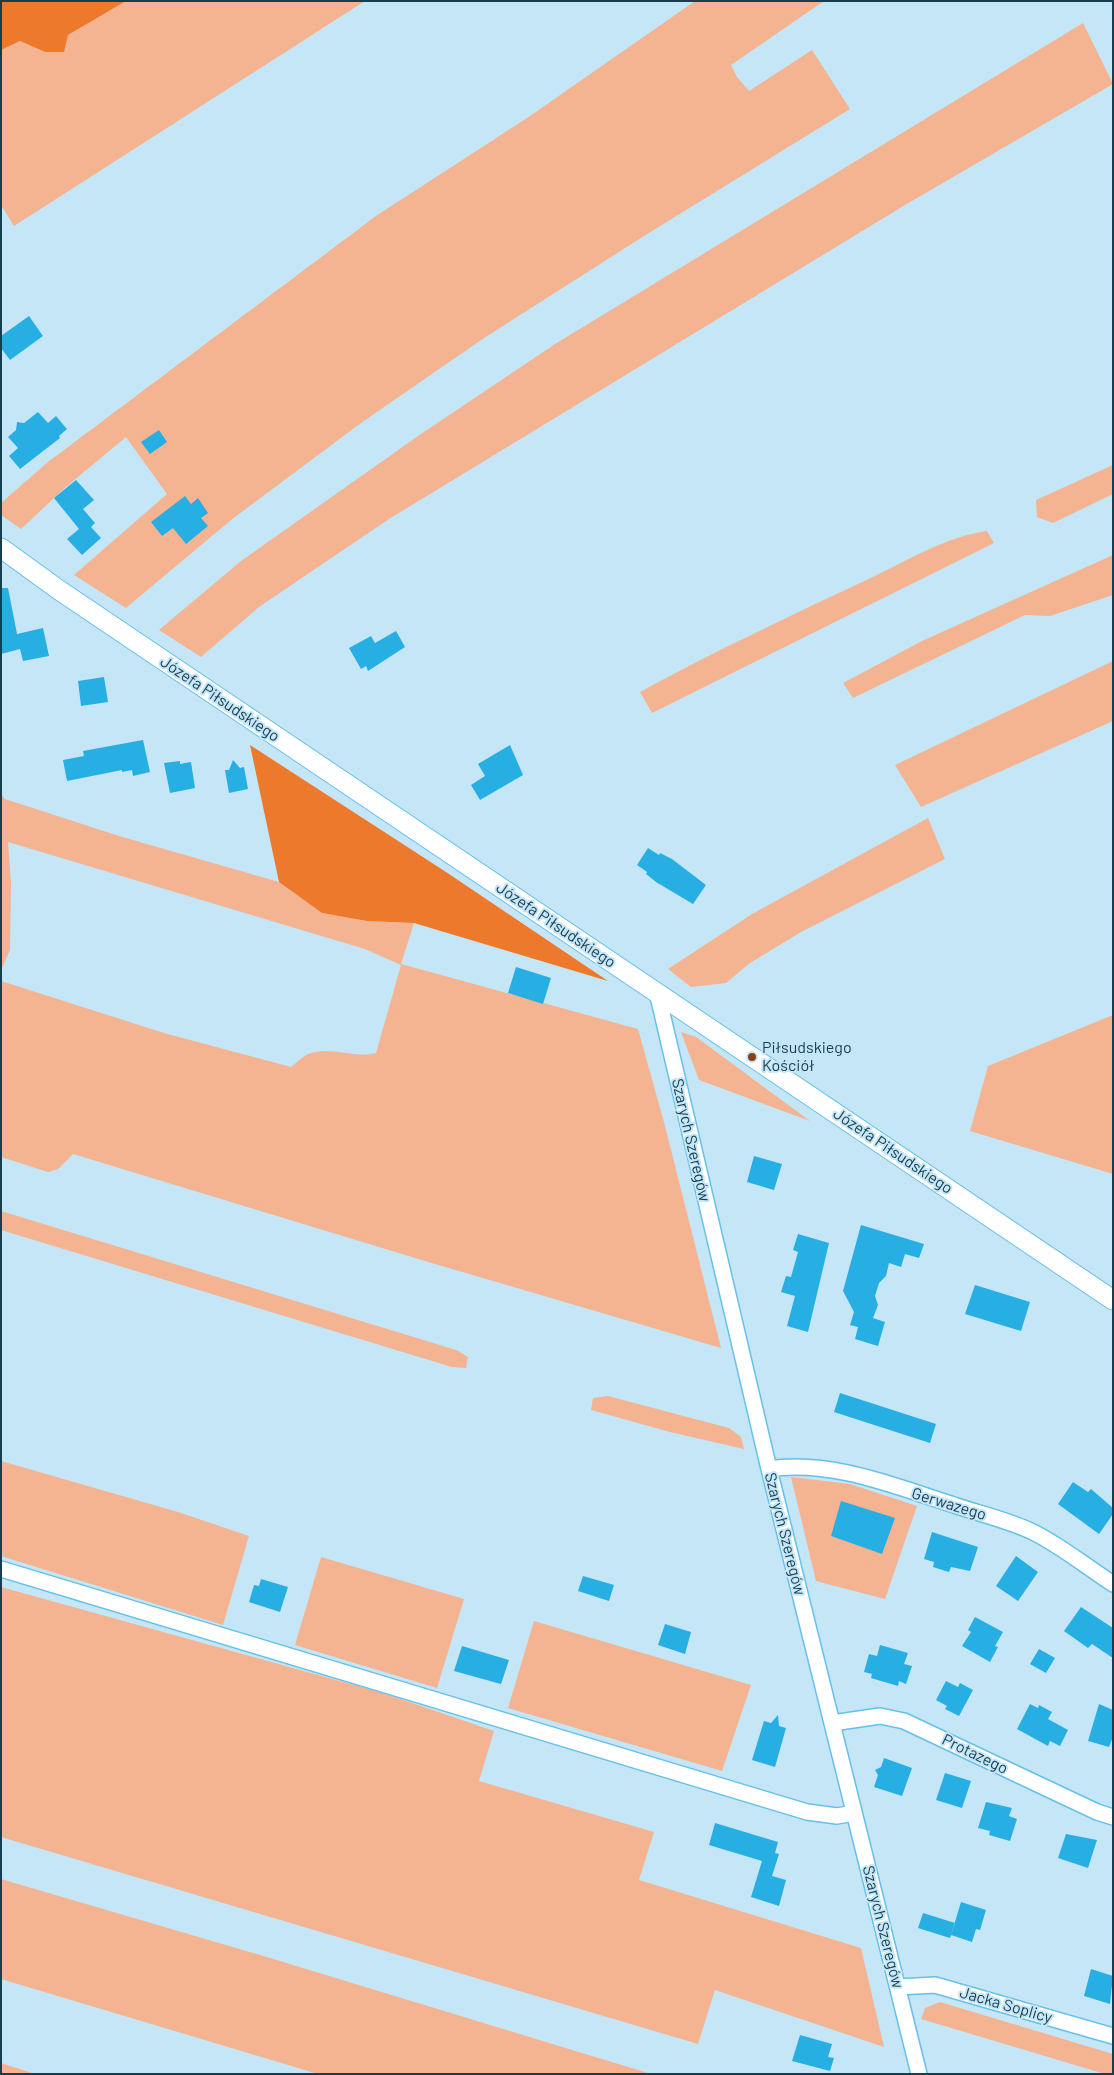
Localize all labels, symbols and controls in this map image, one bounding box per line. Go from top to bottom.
street label: Józefa Piłsudskiego [157,652,283,746]
street label: Józefa Piłsudskiego [493,878,619,972]
place label: Piłsudskiego Kościół [762,1038,852,1076]
marker: Piłsudskiego Kościół [746,1051,758,1063]
street label: Szarych Szeregów [667,1077,715,1203]
street label: Józefa Piłsudskiego [830,1104,956,1198]
street label: Szarych Szeregów [760,1471,810,1597]
street label: Gerwazego [909,1484,989,1524]
street label: Protazego [939,1730,1011,1778]
street label: Szarych Szeregów [858,1864,908,1990]
street label: Jacka Soplicy [958,1983,1054,2027]

